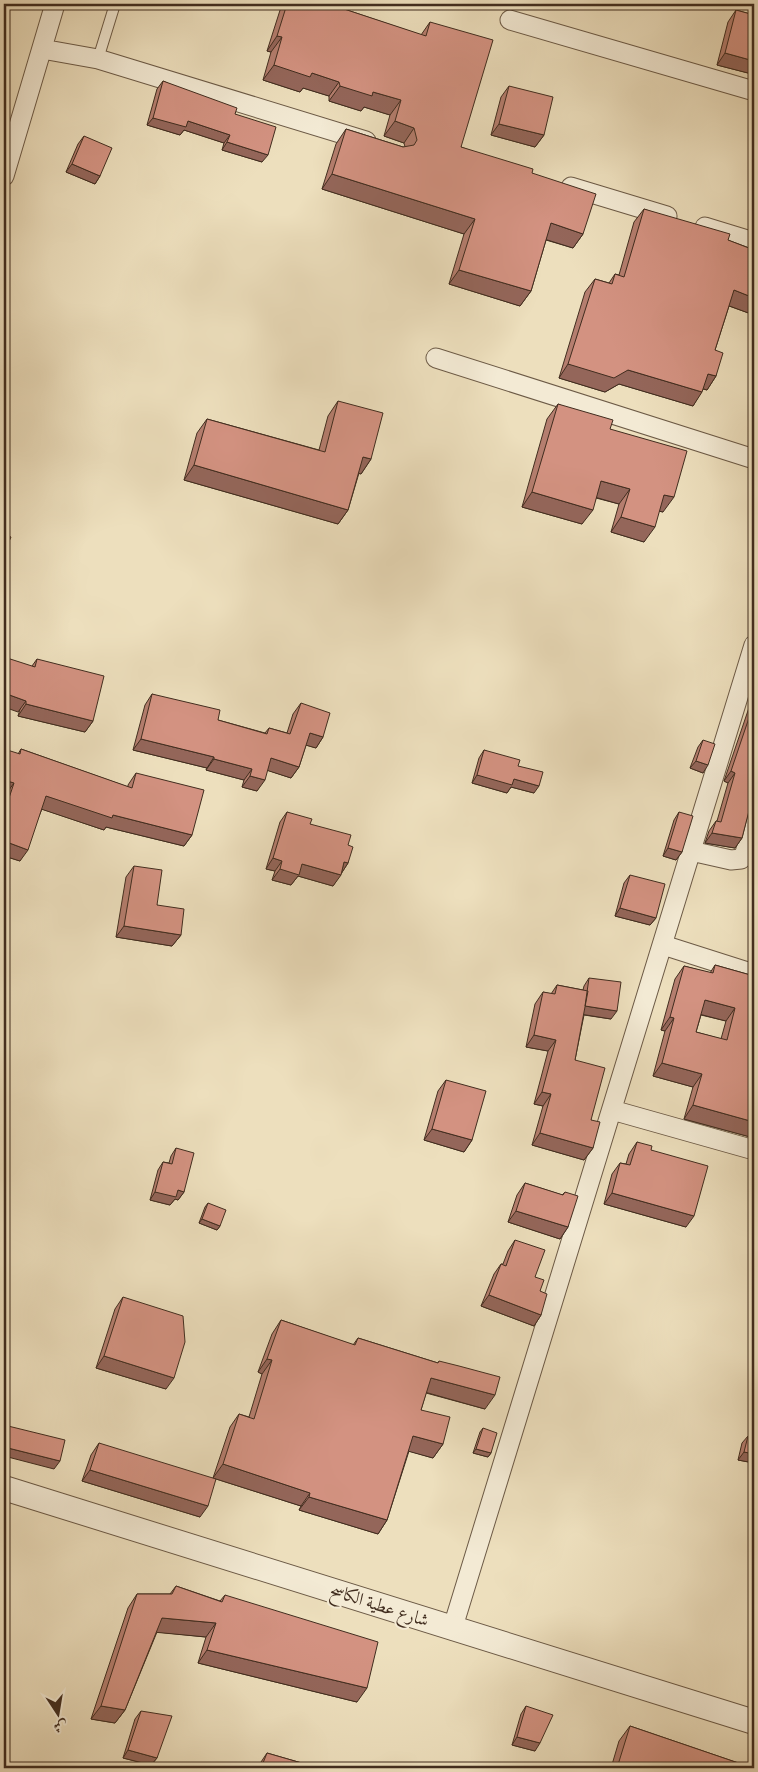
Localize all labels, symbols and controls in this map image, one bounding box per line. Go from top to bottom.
street label: شارع عطية الكاسح [326,1579,432,1636]
north arrow [32,1690,82,1740]
text: ش [51,1714,69,1736]

